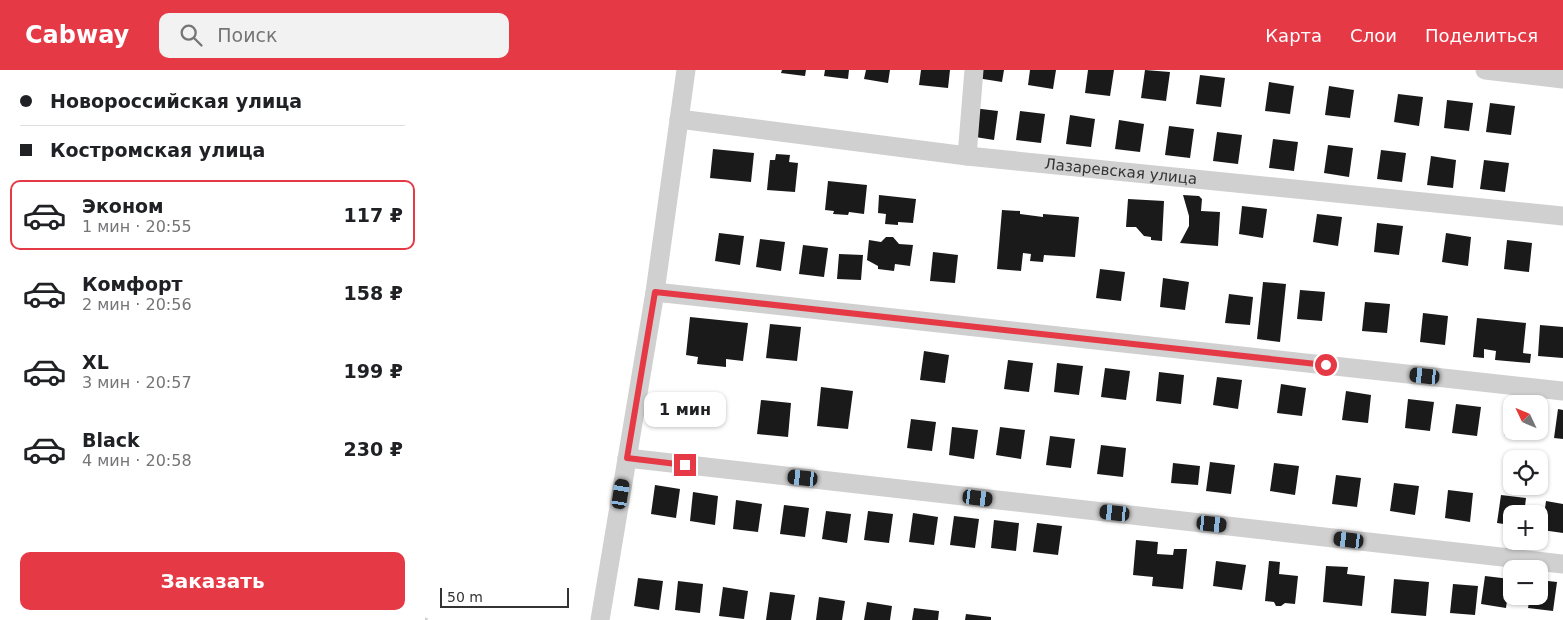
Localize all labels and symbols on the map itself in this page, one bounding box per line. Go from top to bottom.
street label: Лазаревская улица [1044,155,1198,188]
route start [1315,354,1337,376]
car [1409,367,1440,385]
callout: 1 мин [644,392,726,428]
north arrow [1503,395,1547,440]
route end [674,454,696,476]
car [787,469,818,487]
car [611,478,630,510]
car [962,489,993,507]
car [1099,504,1130,522]
car [1196,515,1227,533]
car [1333,531,1364,549]
scale bar [440,585,569,608]

